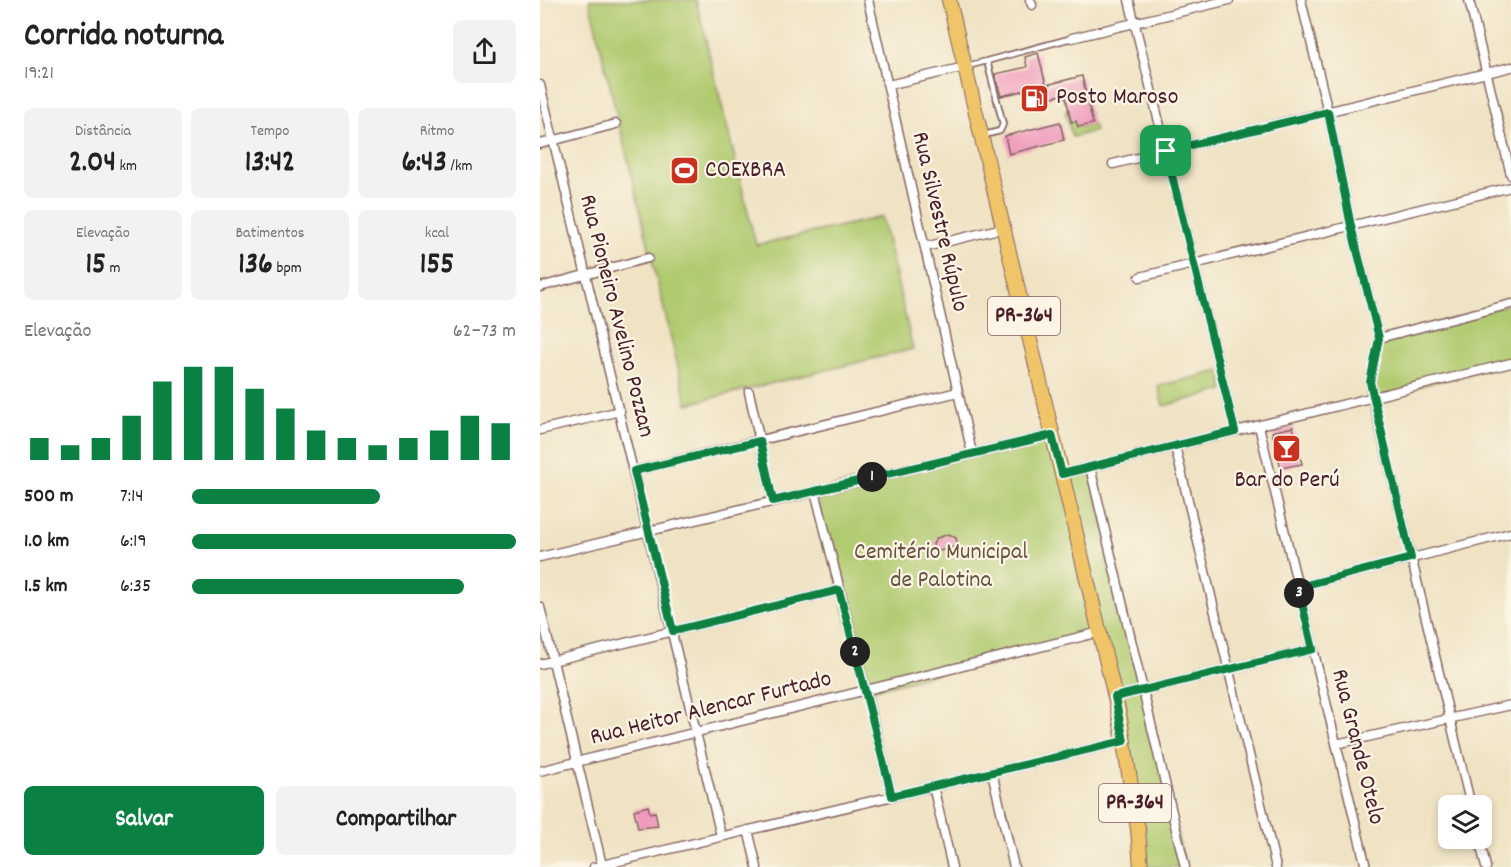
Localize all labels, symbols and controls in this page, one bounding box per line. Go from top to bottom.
text: Corrida noturna [24,14,223,61]
button: share [453,20,516,83]
text: 19:21 [24,60,54,88]
place label: Posto Maroso [1056,81,1178,115]
fuel station icon: Posto Maroso [1019,82,1051,114]
text: Distância [75,120,131,143]
text: Tempo [251,120,289,143]
text: Ritmo [420,120,454,143]
pin [1140,125,1191,176]
street label: Rua Silvestre Rúpulo [902,129,976,315]
icon: arrive [1149,134,1182,167]
text: 2.04 [69,143,116,186]
text: 13:42 [245,143,295,186]
text: 6:43 [401,143,447,186]
place label: COEXBRA [705,154,786,188]
text: km [116,155,137,178]
text: /km [447,155,473,178]
sports icon: COEXBRA [668,155,700,187]
street label: Rua Pioneiro Avelino Pozzan [569,191,663,441]
text: Elevação [76,222,130,245]
text: Batimentos [235,222,305,245]
text: kcal [425,222,449,245]
text: 15 [85,245,106,288]
text: 136 [238,245,273,288]
text: 155 [420,245,454,288]
text: m [106,257,121,280]
text: bpm [273,257,302,280]
road number: PR-364 [988,297,1060,335]
text: Elevação [24,318,91,346]
text: 62–73 m [453,318,516,346]
bar icon: Bar do Perú [1271,432,1303,464]
pin: 1 [857,462,887,492]
place label: Bar do Perú [1234,464,1340,498]
text: 1 [870,465,874,488]
text: 500 m [24,483,73,511]
text: 7:14 [120,483,144,511]
text: 1.0 km [24,528,69,556]
text: 6:19 [120,528,147,556]
park label: Cemitério Municipal de Palotina [854,536,1028,598]
text: 1.5 km [24,573,67,601]
text: 6:35 [120,573,151,601]
pin: 3 [1284,578,1314,608]
text: 3 [1295,581,1303,604]
pin: 2 [840,637,870,667]
text: 2 [852,640,859,663]
street label: Rua Heitor Alencar Furtado [587,663,835,755]
street label: Rua Grande Otelo [1321,666,1393,828]
road number: PR-364 [1099,784,1171,822]
button: Salvar [24,786,264,855]
button: Compartilhar [276,786,516,855]
map controls [1438,795,1492,849]
button: layers [1438,795,1492,849]

